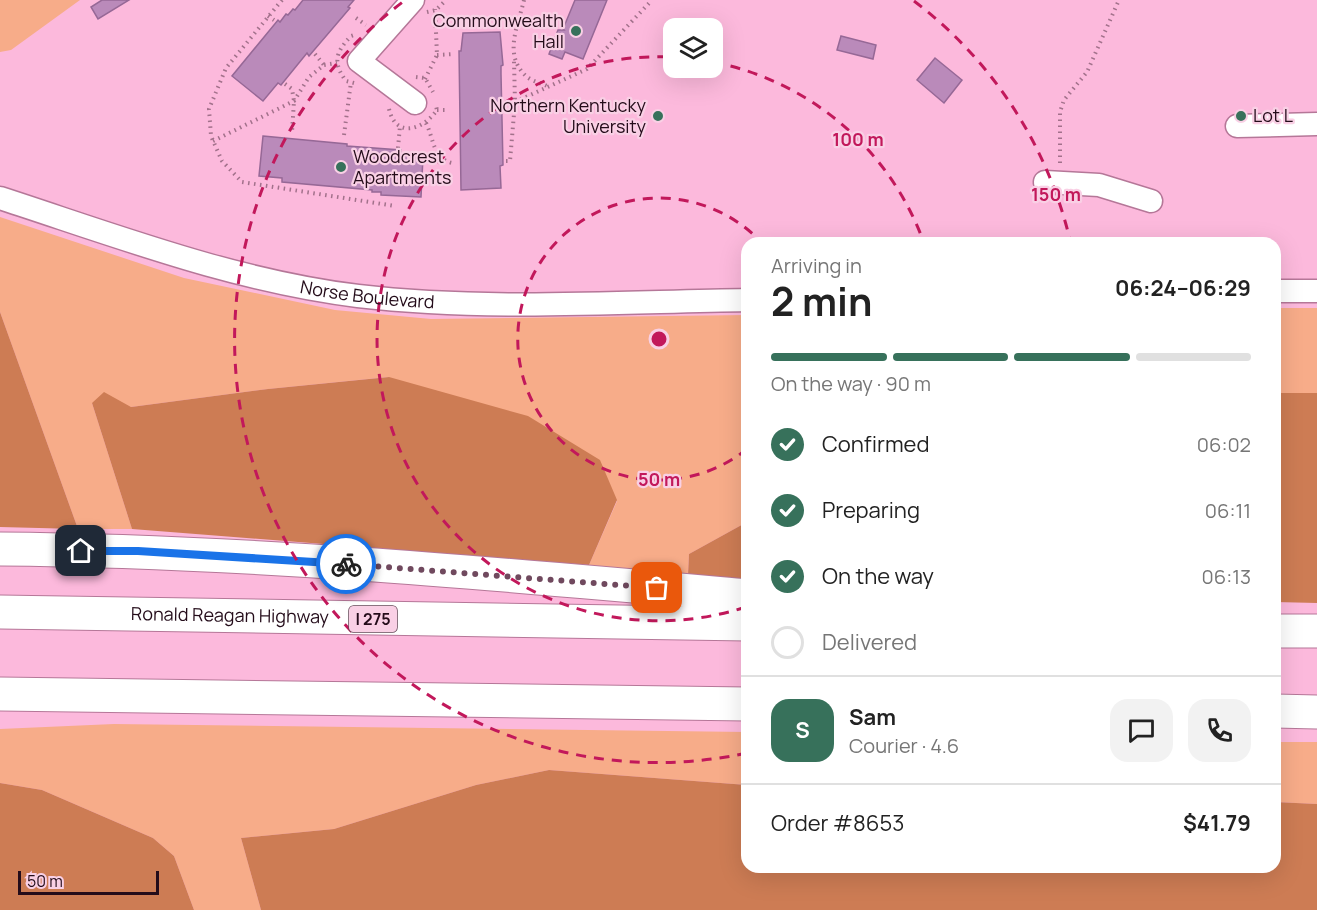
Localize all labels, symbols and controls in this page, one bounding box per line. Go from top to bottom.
place label: Commonwealth Hall [433,8,564,53]
map controls [663,18,723,78]
button: layers [663,18,723,78]
marker: Commonwealth Hall [569,24,583,38]
place label: Northern Kentucky University [490,93,646,138]
place label: Lot L [1253,103,1293,127]
marker: Northern Kentucky University [651,109,665,123]
marker: Lot L [1234,109,1248,123]
text: 100 m [832,127,884,151]
place label: Woodcrest Apartments [353,144,452,189]
marker: Woodcrest Apartments [334,160,348,174]
text: 150 m [1031,182,1081,206]
text: Arriving in [771,252,862,279]
text: 06:24–06:29 [1115,273,1251,303]
street label: Norse Boulevard [298,274,435,313]
text: 2 min [771,274,872,328]
centre of rings [649,329,669,349]
text: On the way · 90 m [771,370,931,397]
icon: check [771,428,804,461]
text: Confirmed [822,429,930,459]
text: 06:02 [1197,431,1251,458]
text: 50 m [638,467,680,491]
icon: check [771,494,804,527]
text: Preparing [822,495,920,525]
text: 06:11 [1205,497,1251,524]
pin [55,525,106,576]
icon: home [64,534,97,567]
courier [316,534,376,594]
icon: bike [330,548,363,581]
icon: check [771,560,804,593]
text: On the way [822,561,934,591]
pin [631,562,682,613]
text: 06:13 [1202,563,1251,590]
icon: bag [640,571,673,604]
street label: Ronald Reagan Highway [131,601,330,628]
road number: I 275 [349,606,397,632]
text: Delivered [822,627,917,657]
button: chat [1110,699,1173,762]
button: phone [1188,699,1251,762]
text: Sam [849,702,896,732]
text: S [795,715,810,745]
text: Courier · 4.6 [849,732,959,759]
text: Order #8653 [771,808,904,838]
text: $41.79 [1183,808,1251,838]
scale bar [18,868,159,896]
text: 50 m [27,870,63,892]

